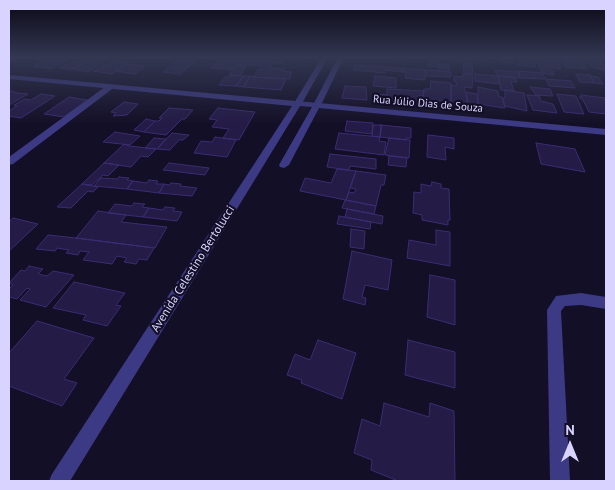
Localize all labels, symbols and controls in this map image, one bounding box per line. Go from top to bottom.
street label: Rua Júlio Dias de Souza [372,93,484,115]
street label: Avenida Celestino Bertolucci [148,203,238,335]
north arrow [545,420,595,470]
text: N [565,421,575,439]

